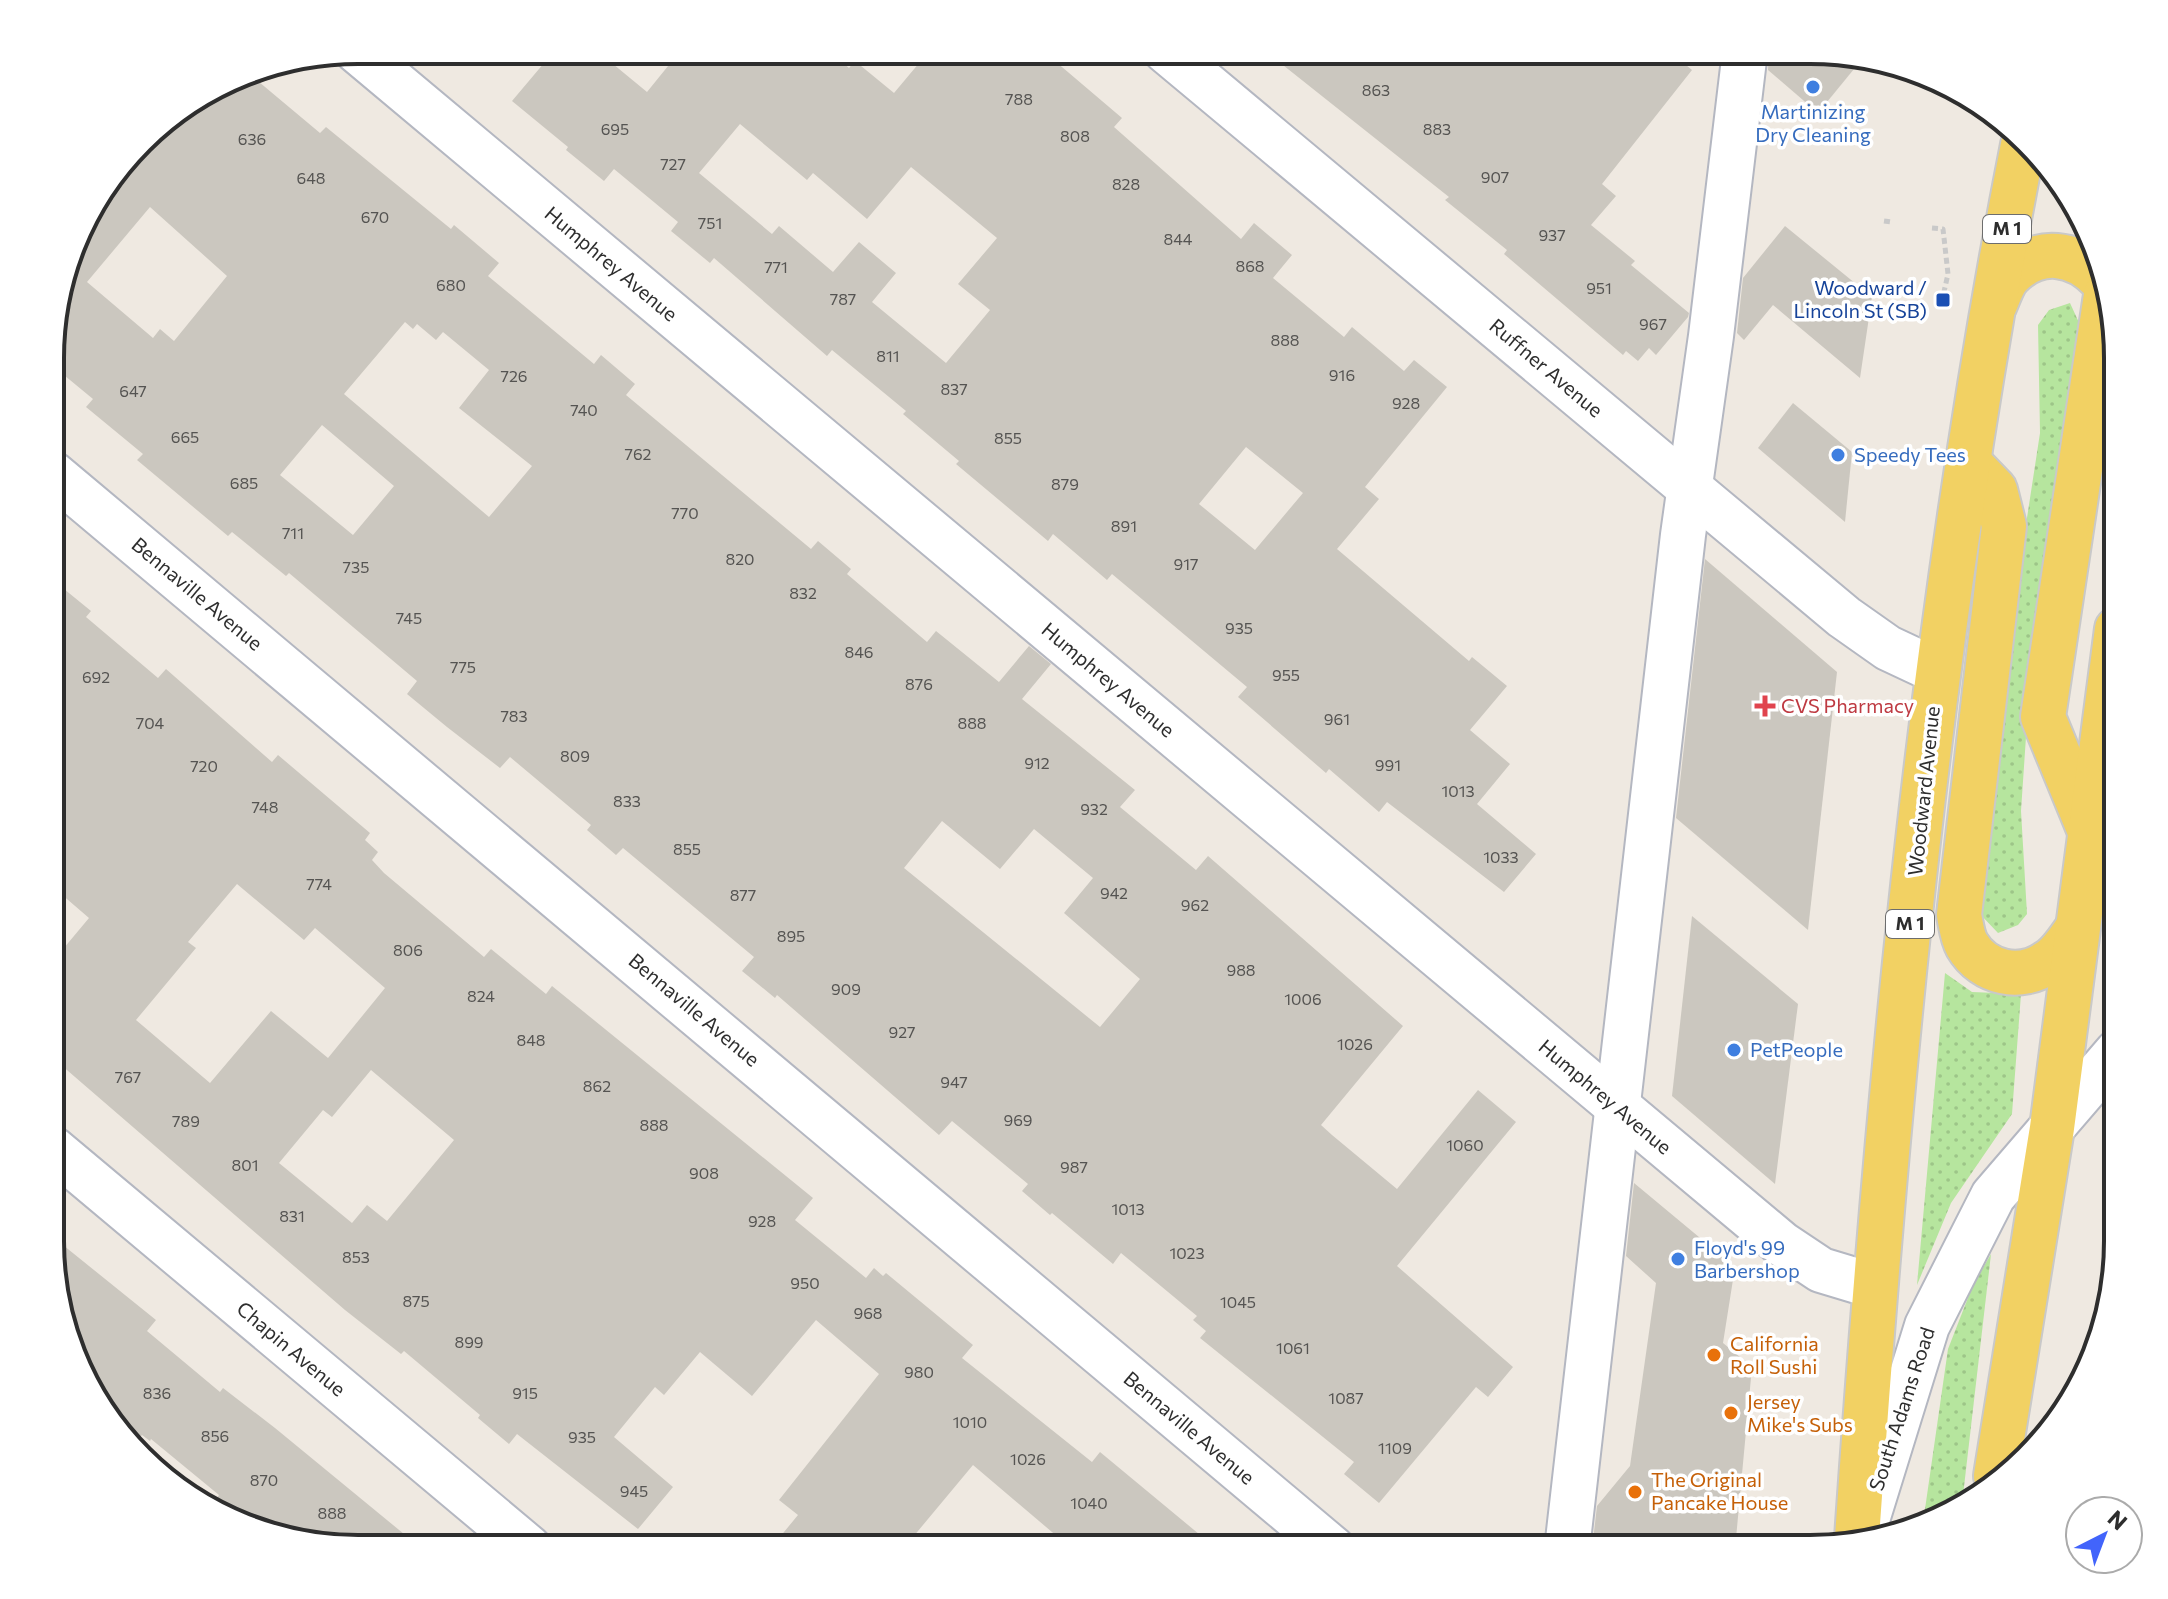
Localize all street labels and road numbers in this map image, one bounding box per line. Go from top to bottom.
street label: Humphrey Avenue [540,201,683,326]
road number: M 1 [1983,215,2031,243]
street label: Ruffner Avenue [1485,313,1608,422]
street label: Bennaville Avenue [127,532,268,655]
street label: Humphrey Avenue [1037,617,1180,742]
street label: Woodward Avenue [1902,705,1944,877]
road number: M 1 [1886,910,1934,938]
street label: Bennaville Avenue [624,948,765,1071]
street label: Humphrey Avenue [1534,1034,1677,1159]
street label: Chapin Avenue [232,1296,351,1401]
street label: South Adams Road [1863,1324,1939,1494]
street label: Bennaville Avenue [1119,1366,1260,1489]

